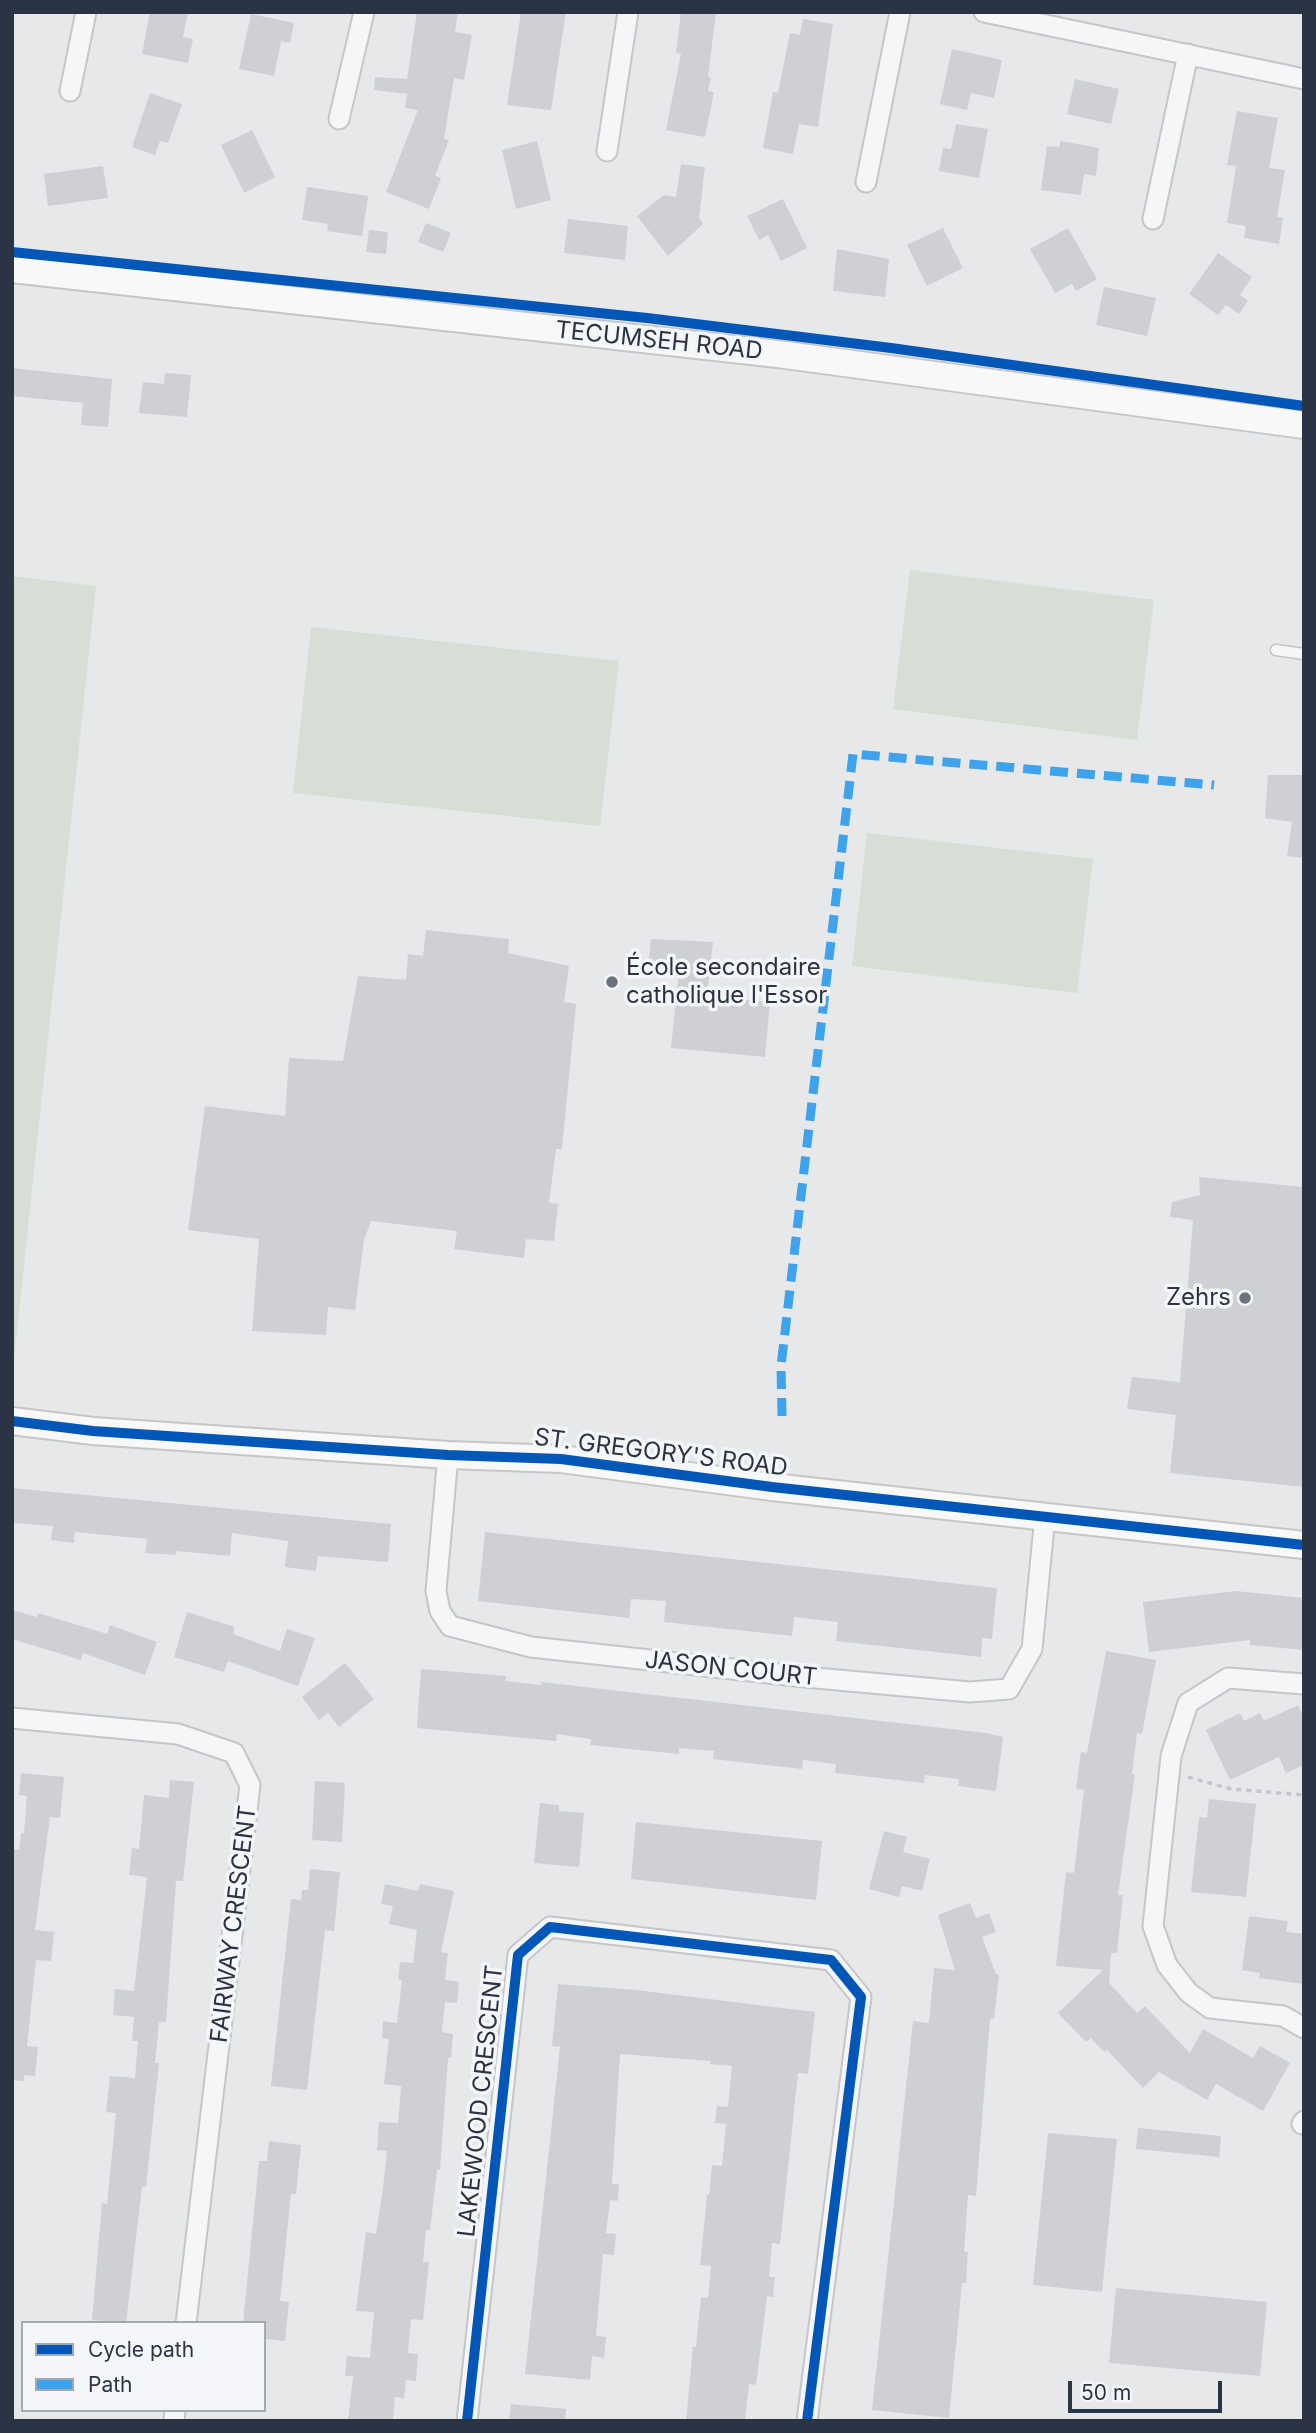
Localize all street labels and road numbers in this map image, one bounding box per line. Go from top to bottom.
street label: TECUMSEH ROAD [554,316,764,366]
street label: ST. GREGORY'S ROAD [533,1423,789,1483]
street label: JASON COURT [643,1646,819,1692]
street label: FAIRWAY CRESCENT [205,1804,263,2044]
street label: LAKEWOOD CRESCENT [452,1964,510,2238]

